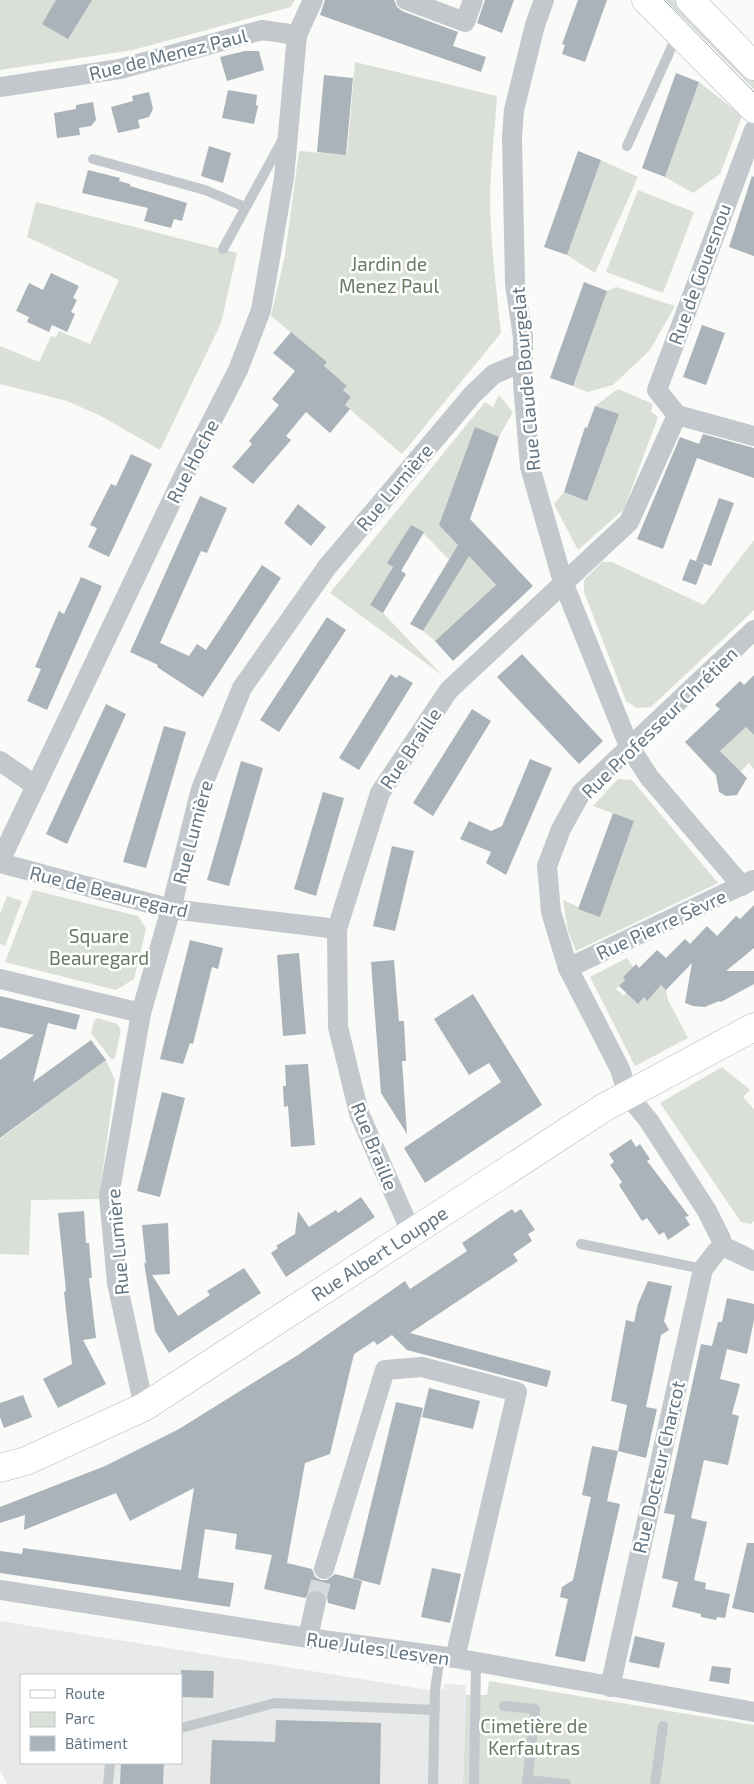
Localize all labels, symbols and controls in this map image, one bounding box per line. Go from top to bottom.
street label: Rue de Menez Paul [86,23,250,85]
street label: Rue de Gouesnou [663,200,735,348]
park label: Jardin de Menez Paul [339,252,439,297]
street label: Rue Claude Bourgelat [505,286,545,472]
street label: Rue Hoche [161,415,223,507]
street label: Rue Lumière [351,439,437,535]
street label: Rue Professeur Chrétien [576,641,742,803]
street label: Rue Braille [374,703,446,793]
street label: Rue Lumière [167,777,217,887]
street label: Rue de Beauregard [27,860,191,922]
street label: Rue Pierre Sèvre [592,884,730,964]
park label: Square Beauregard [49,924,149,969]
street label: Rue Braille [347,1099,403,1193]
street label: Rue Lumière [101,1188,133,1296]
street label: Rue Albert Louppe [307,1200,451,1306]
street label: Rue Docteur Charcot [627,1379,689,1555]
street label: Rue Jules Lesven [305,1627,451,1669]
legend [20,1674,182,1764]
text: Route [65,1684,105,1702]
text: Parc [65,1709,95,1727]
park label: Cimetière de Kerfautras [480,1714,588,1759]
text: Bâtiment [65,1734,128,1752]

